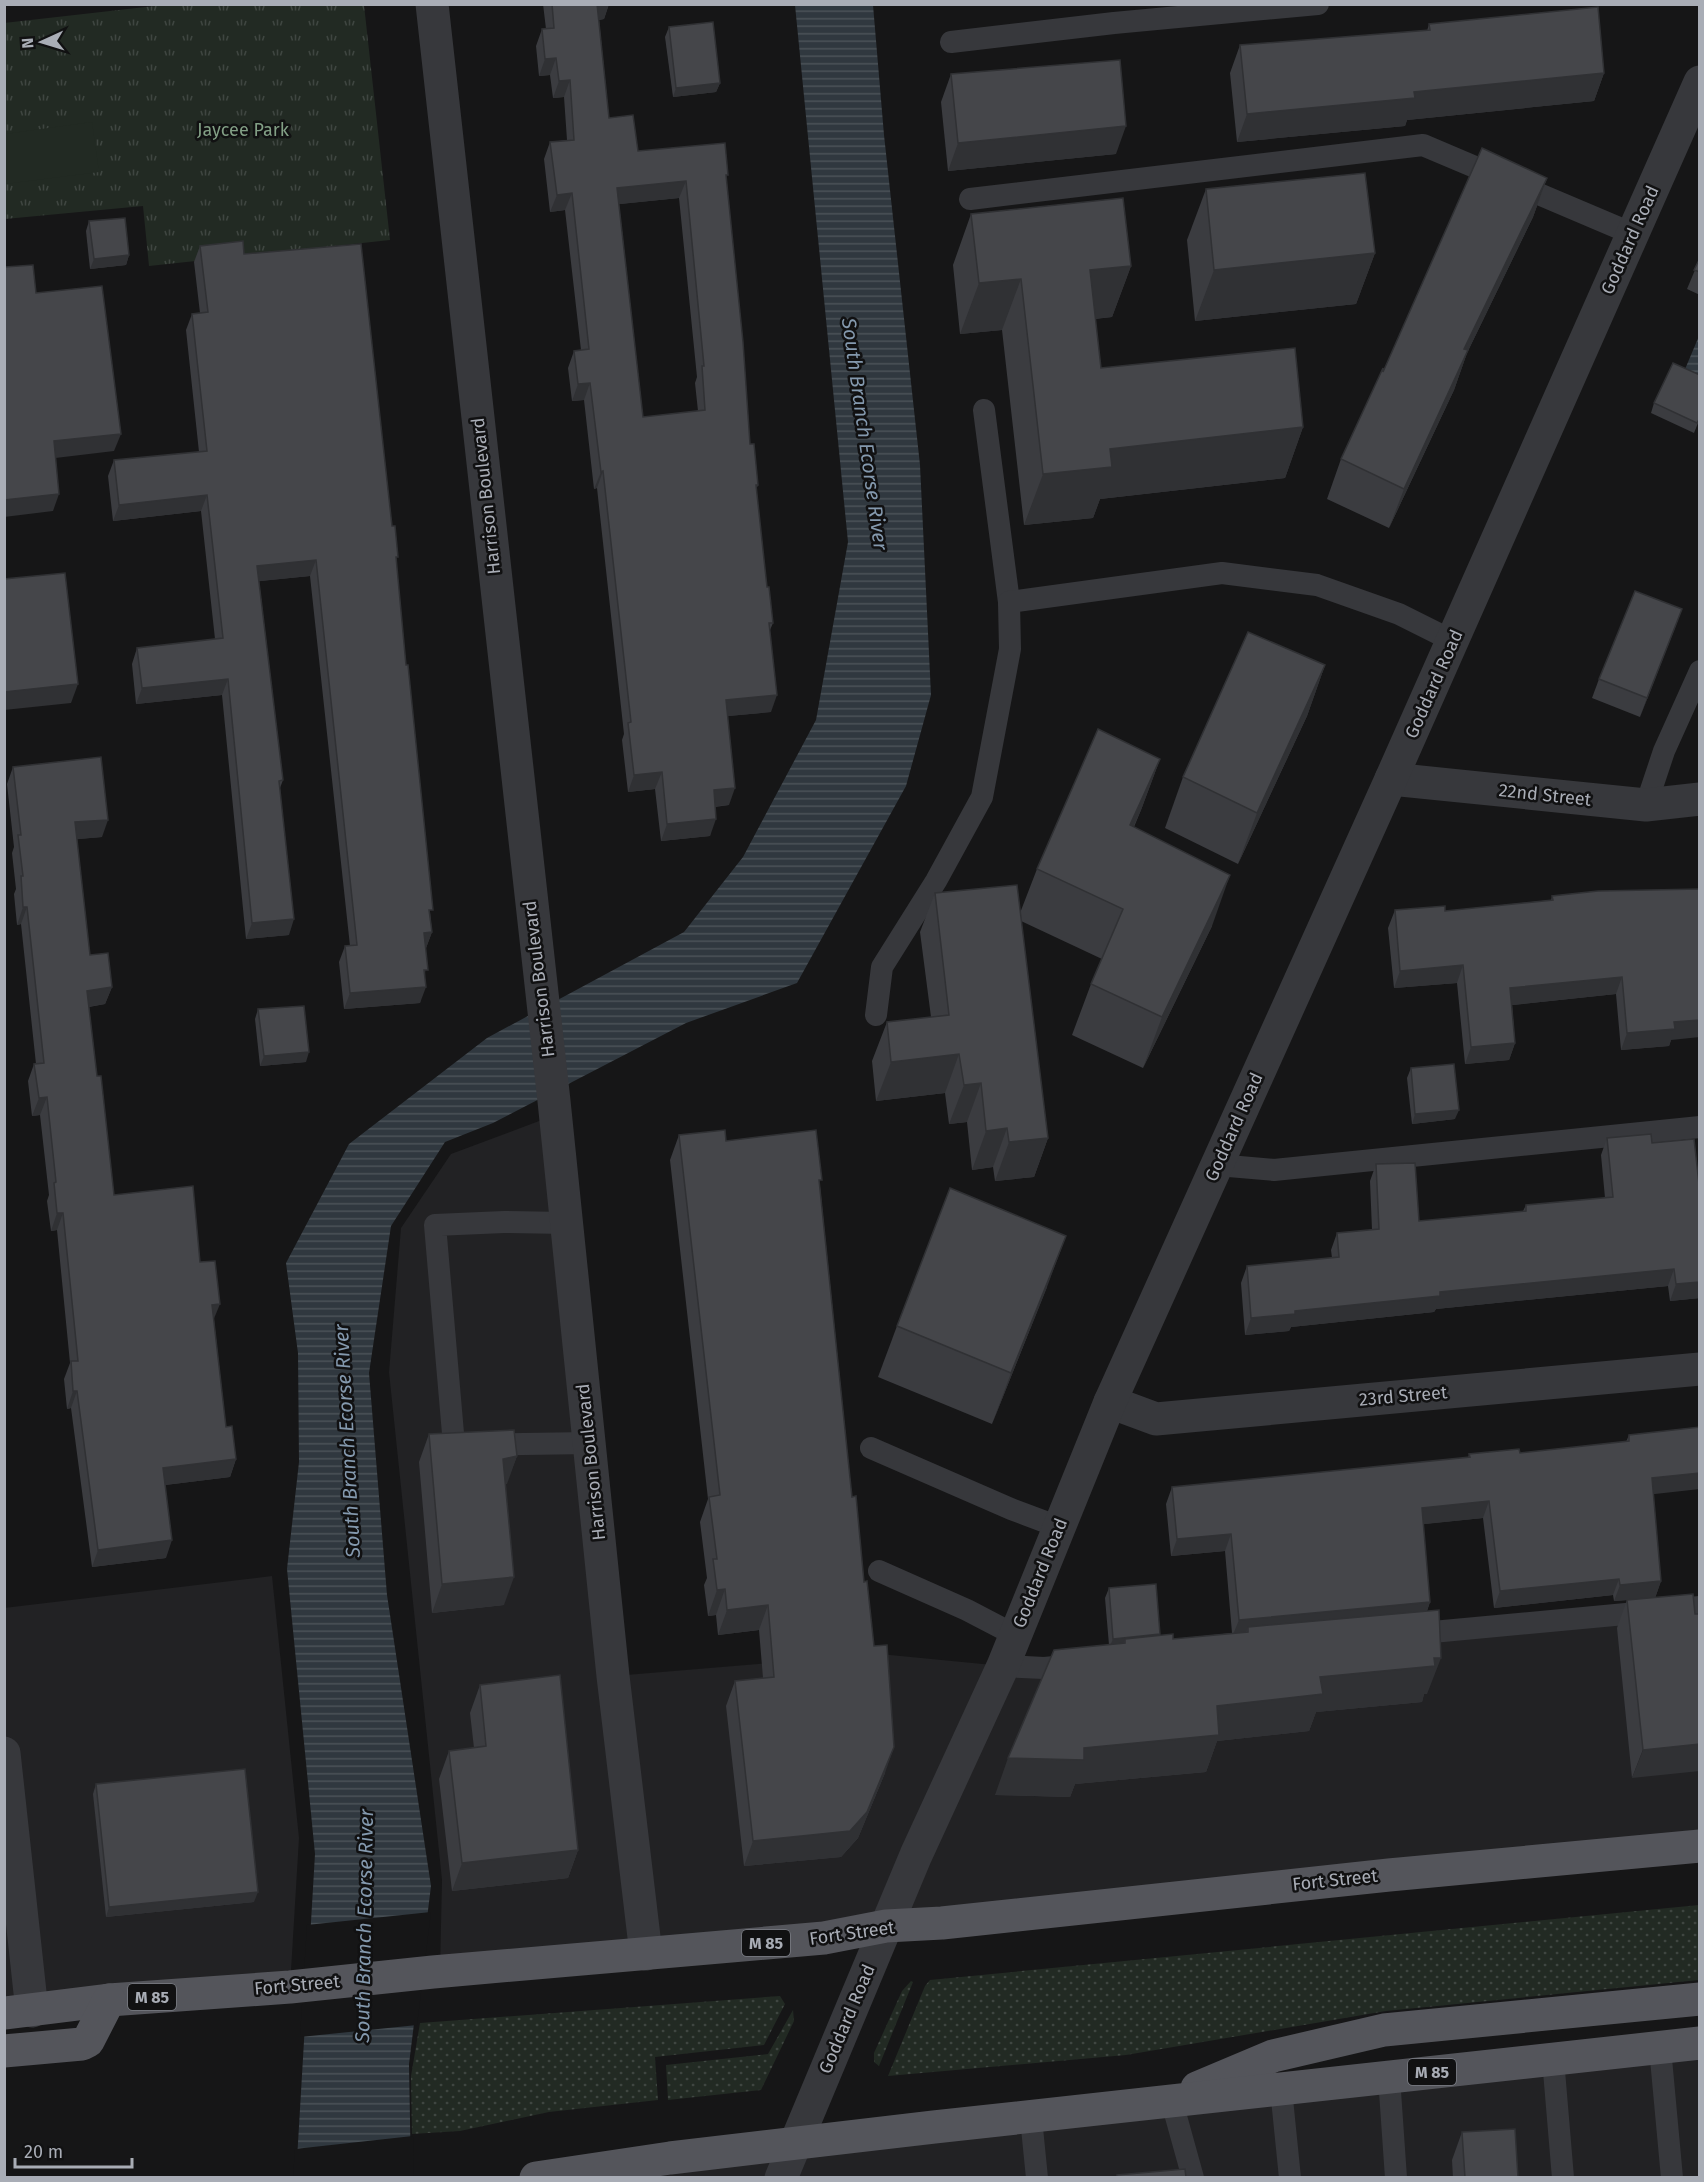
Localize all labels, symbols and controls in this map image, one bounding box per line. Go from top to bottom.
north arrow [12,12,72,72]
text: N [18,37,37,49]
park label: Jaycee Park [197,119,290,141]
street label: Goddard Road [1596,182,1664,298]
water label: South Branch Ecorse River [837,315,893,553]
street label: Harrison Boulevard [467,416,505,576]
street label: Goddard Road [1400,626,1468,742]
street label: 22nd Street [1498,779,1593,811]
street label: Harrison Boulevard [518,899,560,1059]
street label: Goddard Road [1200,1069,1268,1185]
water label: South Branch Ecorse River [329,1322,365,1559]
street label: 23rd Street [1358,1381,1449,1411]
street label: Harrison Boulevard [572,1382,610,1542]
street label: Goddard Road [1008,1515,1072,1631]
water label: South Branch Ecorse River [350,1807,378,2044]
street label: Fort Street [1291,1865,1379,1895]
street label: Fort Street [808,1916,896,1950]
road number: M 85 [742,1930,790,1956]
street label: Goddard Road [814,1961,880,2077]
street label: Fort Street [253,1970,341,2000]
road number: M 85 [128,1984,176,2010]
road number: M 85 [1408,2059,1456,2085]
scale bar [15,2131,132,2169]
text: 20 m [24,2141,63,2163]

